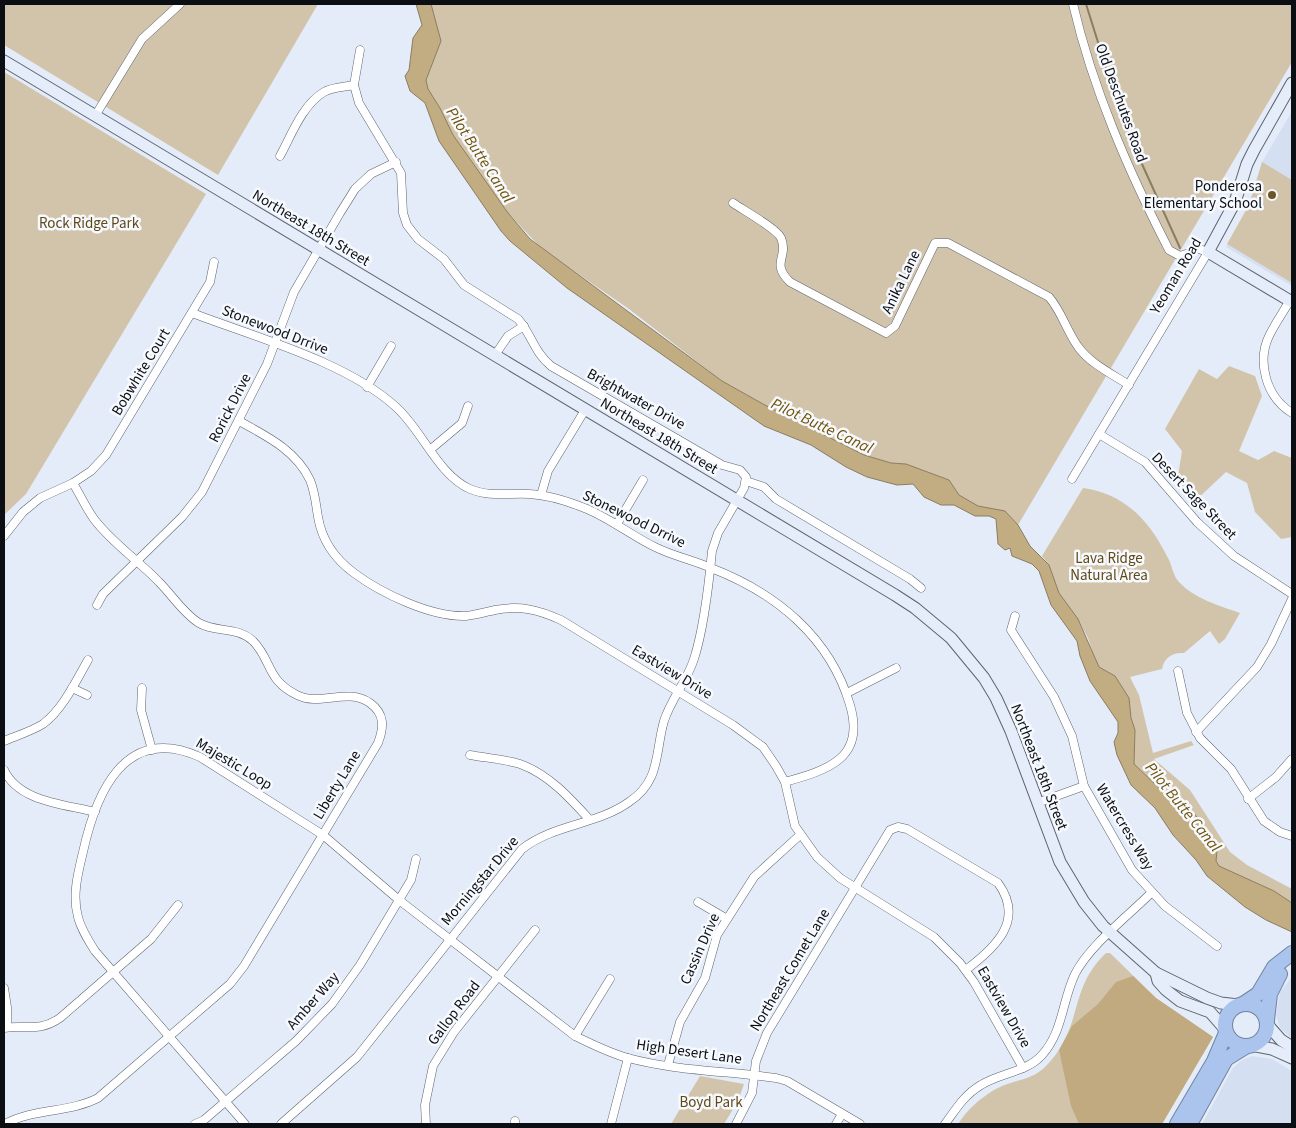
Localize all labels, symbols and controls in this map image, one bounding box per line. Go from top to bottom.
street label: Old Deschutes Road [1090,41,1152,165]
water label: Pilot Butte Canal [441,103,519,207]
place label: Ponderosa Elementary School [1144,176,1262,214]
street label: Northeast 18th Street [248,185,374,271]
marker: Ponderosa Elementary School [1266,189,1278,201]
park label: Rock Ridge Park [39,213,140,234]
street label: Yeoman Road [1144,234,1207,319]
street label: Anika Lane [877,247,925,317]
street label: Stonewood Drrive [219,300,331,360]
street label: Bobwhite Court [107,324,175,420]
street label: Brightwater Drive [583,363,689,435]
street label: Rorick Drive [204,370,256,446]
street label: Northeast 18th Street [596,393,722,479]
water label: Pilot Butte Canal [767,393,877,459]
street label: Desert Sage Street [1147,447,1241,545]
street label: Stonewood Drrive [579,485,689,553]
park label: Lava Ridge Natural Area [1070,548,1148,586]
street label: Eastview Drive [628,640,716,704]
street label: Northeast 18th Street [1005,701,1073,833]
street label: Majestic Loop [192,733,276,795]
street label: Liberty Lane [308,746,366,824]
water label: Pilot Butte Canal [1140,757,1226,857]
street label: Watercress Way [1091,780,1159,874]
street label: Morningstar Drive [436,832,524,930]
street label: Northeast Comet Lane [745,905,835,1035]
street label: Cassin Drive [675,910,725,988]
street label: Eastview Drive [972,962,1036,1052]
street label: Amber Way [282,967,344,1035]
street label: Gallop Road [423,976,485,1050]
street label: High Desert Lane [635,1034,743,1070]
park label: Boyd Park [679,1092,743,1113]

